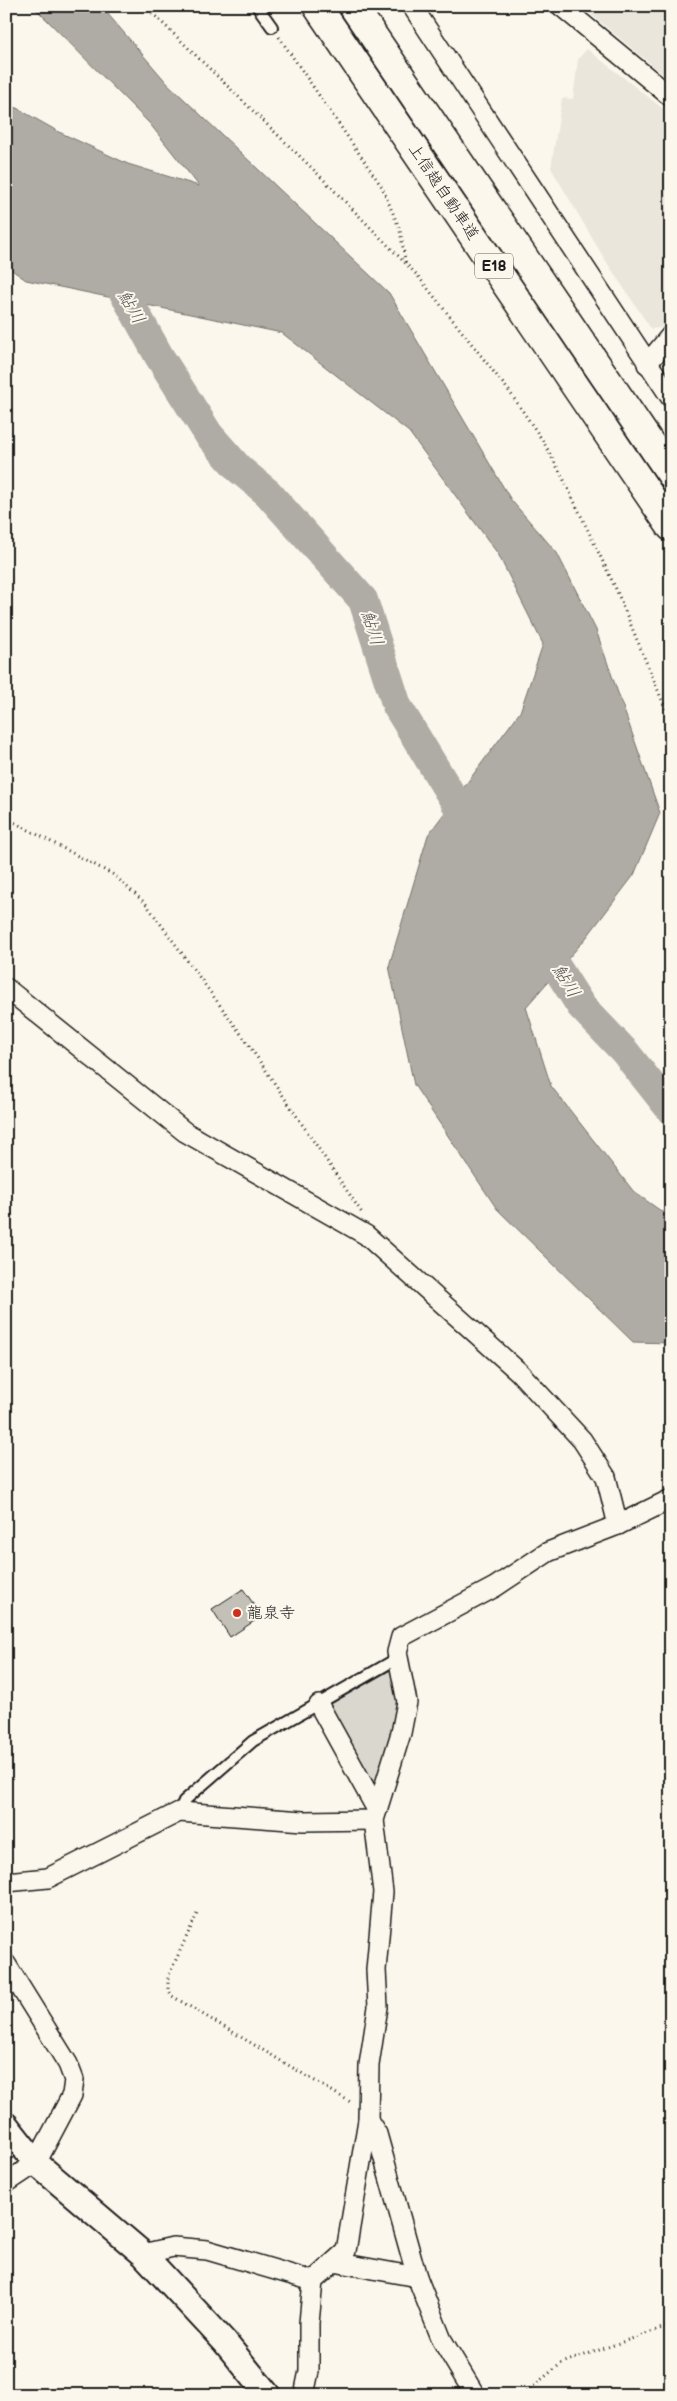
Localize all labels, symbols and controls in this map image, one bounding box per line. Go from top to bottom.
street label: 上信越自動車道 [404,140,482,244]
road number: E18 [475,254,513,278]
water label: 鮎川 [113,286,149,328]
water label: 鮎川 [356,608,388,648]
water label: 鮎川 [548,960,584,1002]
place label: 龍泉寺 [247,1604,295,1623]
marker: 龍泉寺 [231,1607,243,1619]

